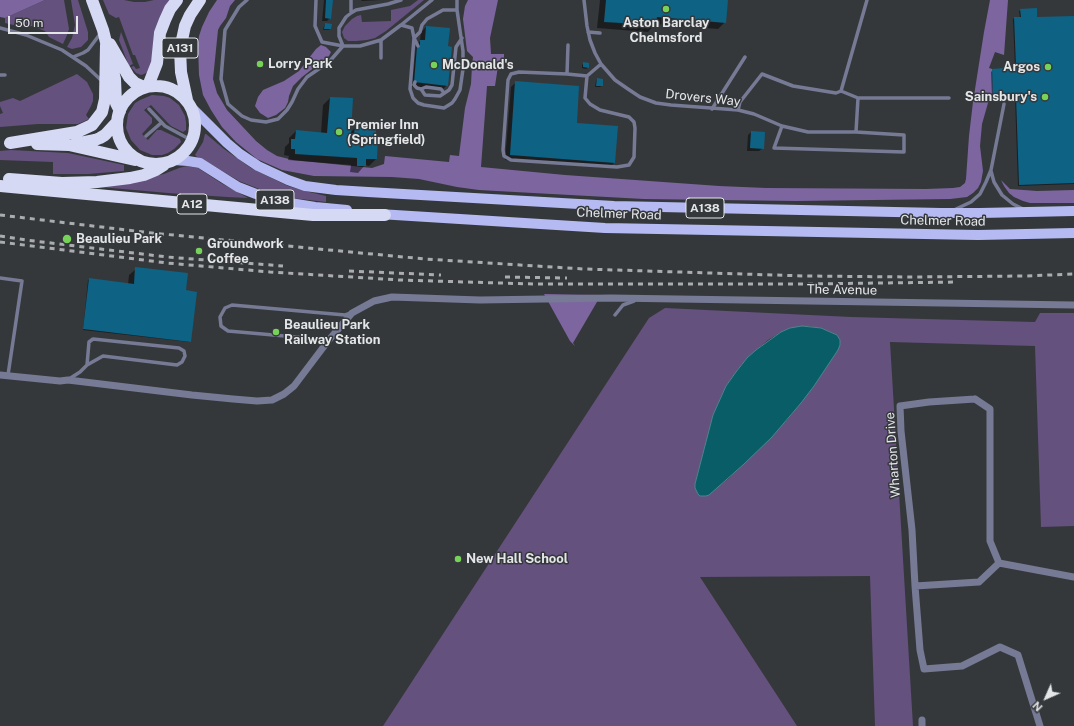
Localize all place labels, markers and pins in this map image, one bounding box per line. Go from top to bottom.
marker: Aston Barclay Chelmsford [661,4,671,14]
place label: Aston Barclay Chelmsford [623,15,709,46]
place label: Lorry Park [268,56,333,72]
place label: McDonald's [442,57,514,73]
marker: Lorry Park [255,59,265,69]
place label: Argos [1003,59,1040,75]
marker: McDonald's [429,60,439,70]
marker: Argos [1043,62,1053,72]
place label: Sainsbury's [965,89,1037,105]
marker: Sainsbury's [1040,92,1050,102]
place label: Premier Inn (Springfield) [347,117,425,148]
marker: Premier Inn (Springfield) [334,127,344,137]
place label: Beaulieu Park [76,231,162,247]
marker: Beaulieu Park [61,233,73,245]
place label: Groundwork Coffee [207,236,283,267]
marker: Groundwork Coffee [194,246,204,256]
place label: Beaulieu Park Railway Station [284,317,381,348]
marker: Beaulieu Park Railway Station [271,327,281,337]
place label: New Hall School [466,551,568,567]
marker: New Hall School [453,554,463,564]

